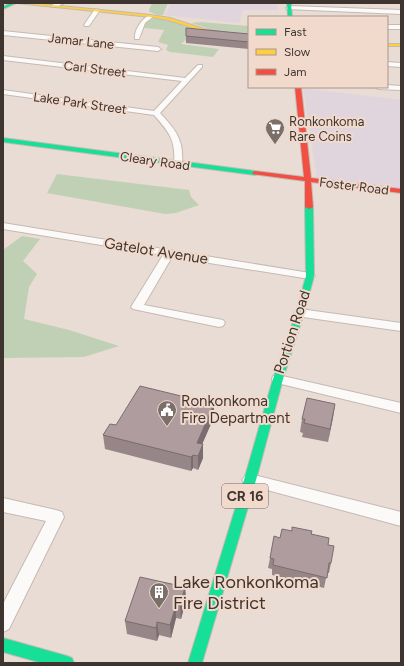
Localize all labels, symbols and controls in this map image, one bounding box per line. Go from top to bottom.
legend [248,16,388,88]
text: Fast [284,25,307,39]
street label: Jamar Lane [47,30,115,52]
text: Slow [284,45,311,59]
street label: Carl Street [63,58,127,80]
text: Jam [284,65,307,79]
street label: Lake Park Street [32,89,128,117]
place label: Ronkonkoma Rare Coins [289,114,364,144]
supermarket icon: Ronkonkoma Rare Coins [264,117,286,145]
street label: Cleary Road [119,149,191,173]
street label: Foster Road [318,174,390,198]
street label: Gatelot Avenue [103,234,209,268]
street label: Portion Road [270,288,314,376]
place label: Ronkonkoma Fire Department [181,392,291,427]
public building icon: Ronkonkoma Fire Department [156,399,178,427]
road number: CR 16 [222,484,268,508]
place label: Lake Ronkonkoma Fire District [173,571,319,614]
building icon: Lake Ronkonkoma Fire District [148,581,170,609]

